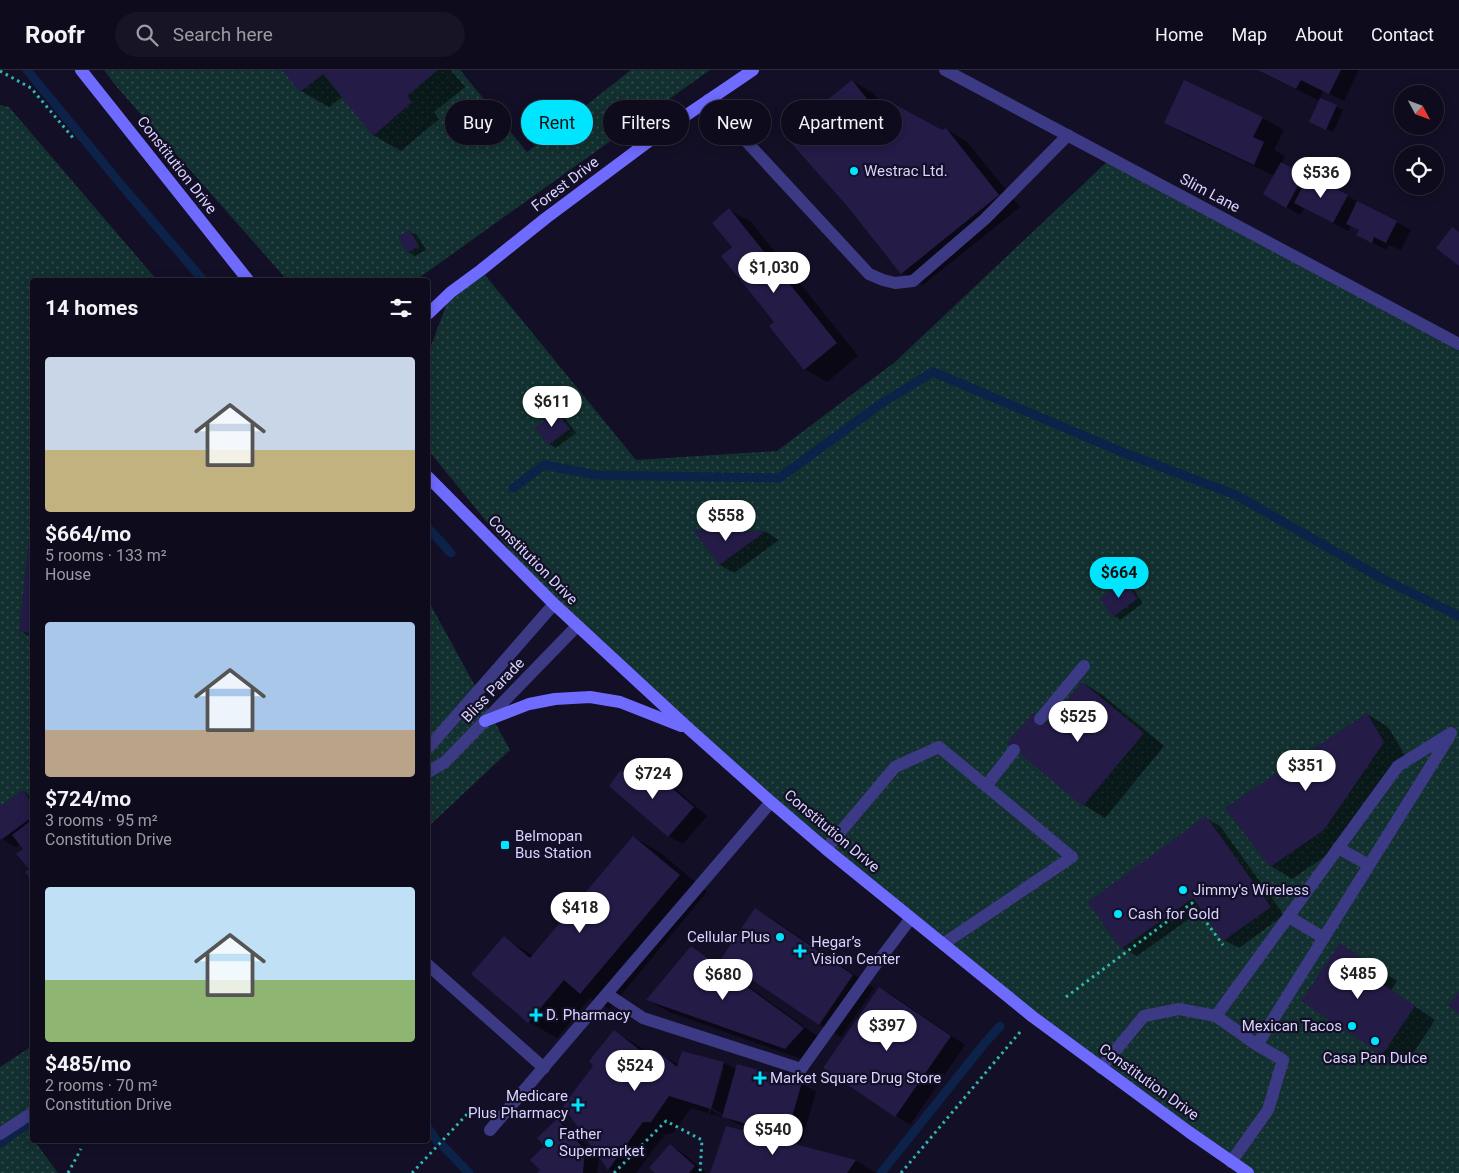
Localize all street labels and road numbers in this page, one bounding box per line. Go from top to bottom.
street label: Constitution Drive [133,113,221,217]
street label: Forest Drive [528,153,602,215]
street label: Slim Lane [1177,170,1243,216]
street label: Constitution Drive [485,512,581,608]
street label: Bliss Parade [458,654,528,726]
street label: Constitution Drive [781,786,883,876]
street label: Constitution Drive [1096,1040,1202,1124]

